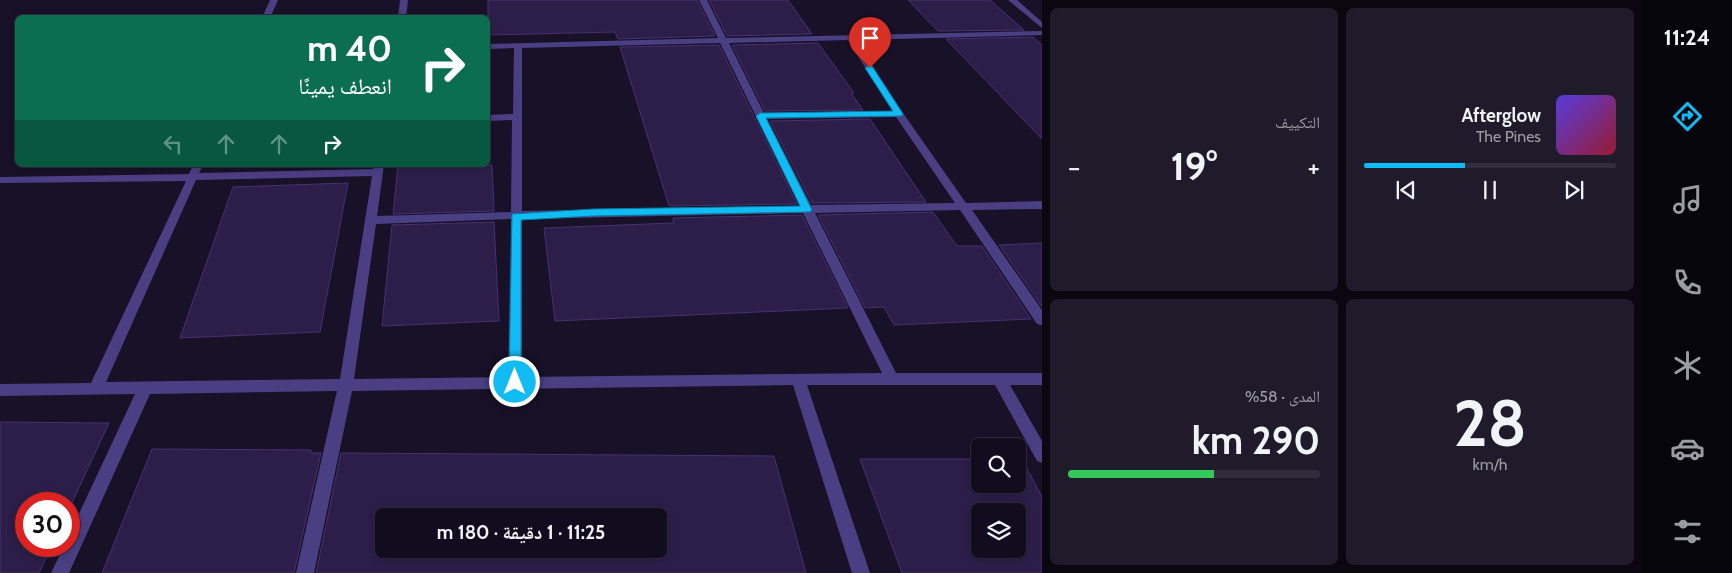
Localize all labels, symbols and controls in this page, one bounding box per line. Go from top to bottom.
pin [849,17,891,68]
icon: arrive [856,24,884,52]
text: 11:24 [1664,24,1710,51]
text: 40 m [307,27,392,70]
icon: right [410,35,475,100]
text: انعطف يمينًا [298,73,392,100]
icon: directions [1670,99,1705,134]
text: Afterglow [1461,104,1541,127]
text: التكييف [1275,113,1320,132]
text: The Pines [1476,127,1541,146]
icon: left [159,130,187,158]
icon: ahead [212,130,240,158]
icon: ahead [265,130,293,158]
icon: right [318,130,346,158]
text: 19° [1171,143,1217,190]
text: − [1068,150,1080,184]
text: + [1308,150,1320,184]
icon: previous [1392,176,1420,204]
icon: pause [1476,176,1504,204]
icon: next [1560,176,1588,204]
icon: music [1670,182,1705,217]
icon: phone [1670,265,1705,300]
icon: climate [1670,348,1705,383]
position arrow [488,355,540,407]
text: 28 [1453,383,1527,462]
text: المدى · 58% [1245,387,1320,406]
text: 290 km [1192,417,1320,464]
icon: car [1670,431,1705,466]
map controls [971,438,1026,558]
button: search [971,438,1026,493]
text: km/h [1472,455,1508,474]
speed limit sign: 30 [15,492,80,557]
button: layers [971,503,1026,558]
icon: filters [1670,514,1705,549]
text: 11:25 · 1 دقيقة · 180 m [437,521,605,544]

